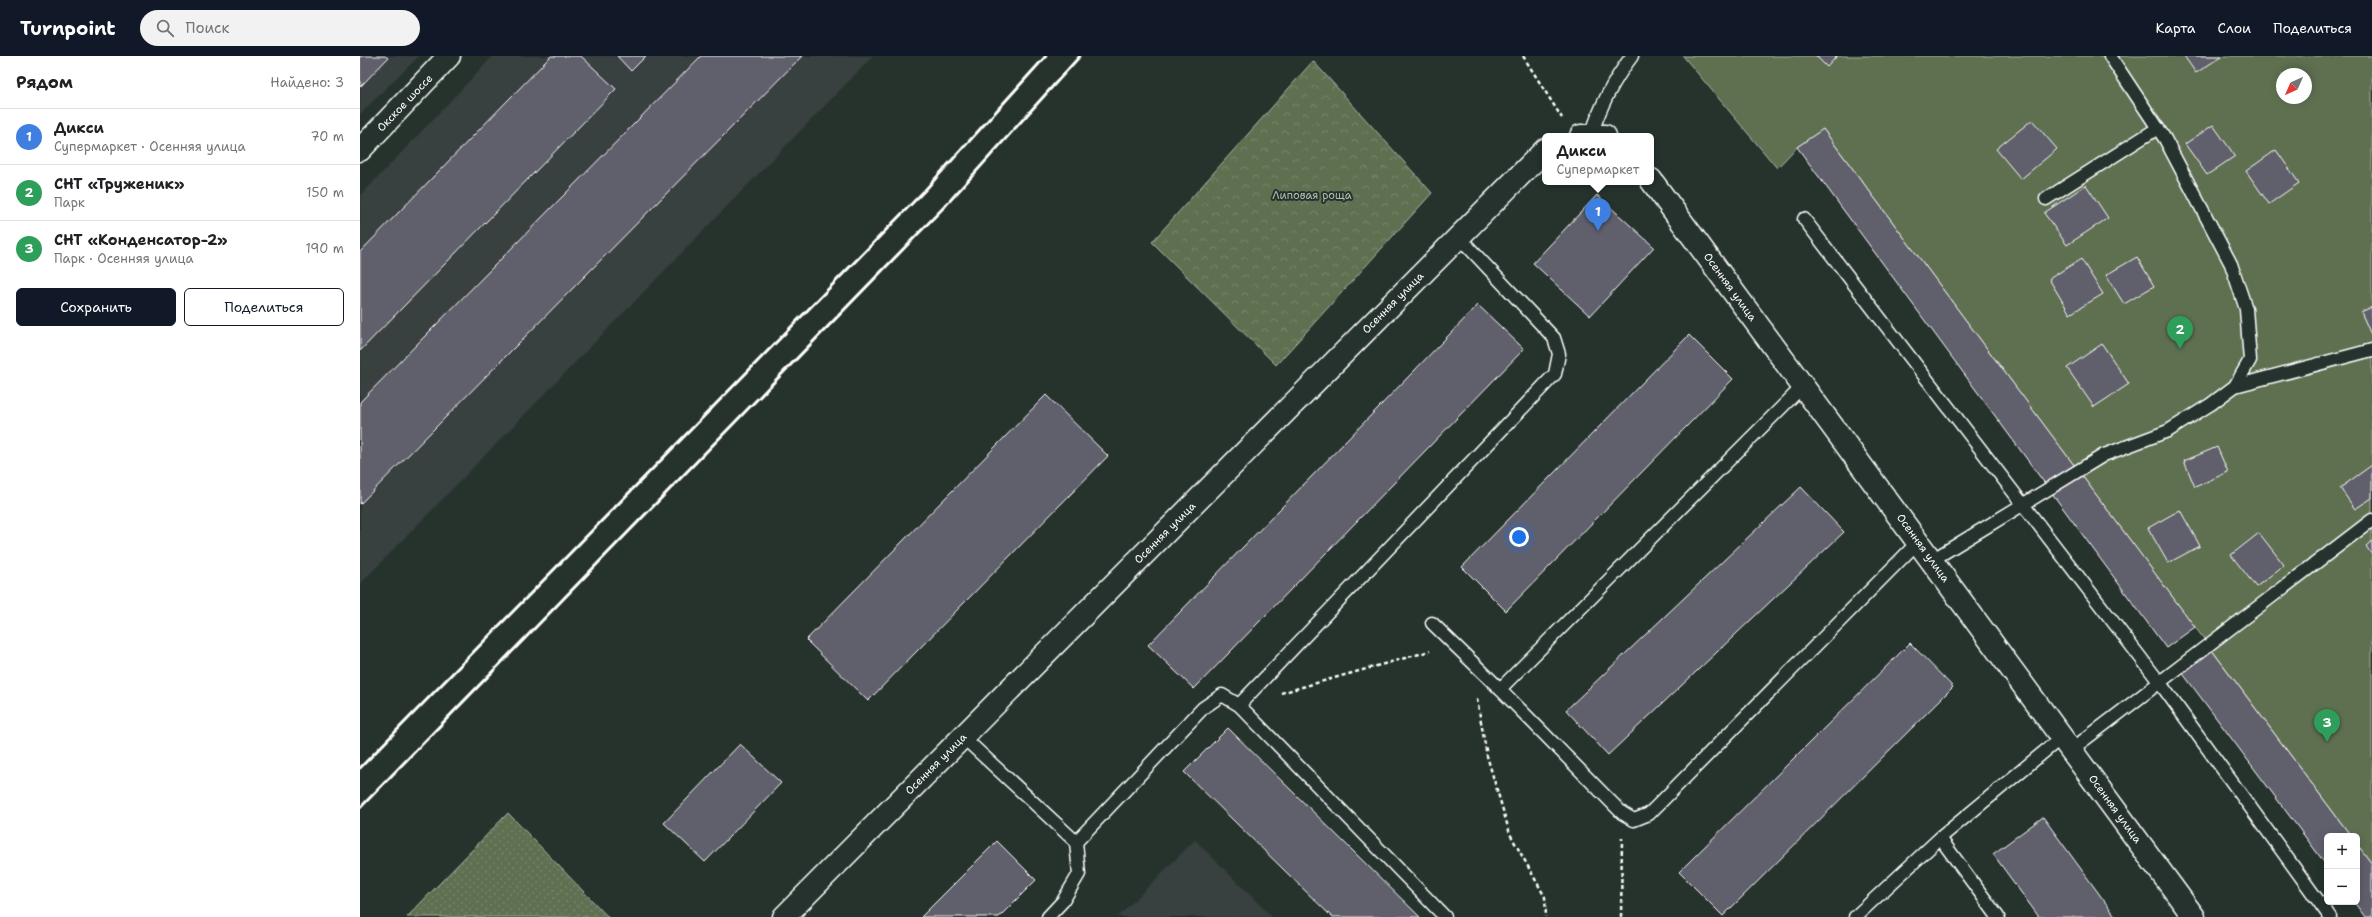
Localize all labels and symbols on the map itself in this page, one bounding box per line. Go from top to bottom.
north arrow [2276,68,2312,104]
street label: Окское шоссе [374,71,436,135]
park label: Липовая роща [1272,188,1352,203]
pin: 1 [1585,198,1611,231]
street label: Осенняя улица [1700,250,1760,324]
street label: Осенняя улица [1359,269,1427,337]
pin: 2 [2167,316,2193,349]
street label: Осенняя улица [1131,499,1199,567]
street label: Осенняя улица [1893,511,1953,585]
your location [1509,527,1529,547]
pin: 3 [2314,709,2340,742]
street label: Осенняя улица [902,730,970,798]
street label: Осенняя улица [2085,772,2145,846]

